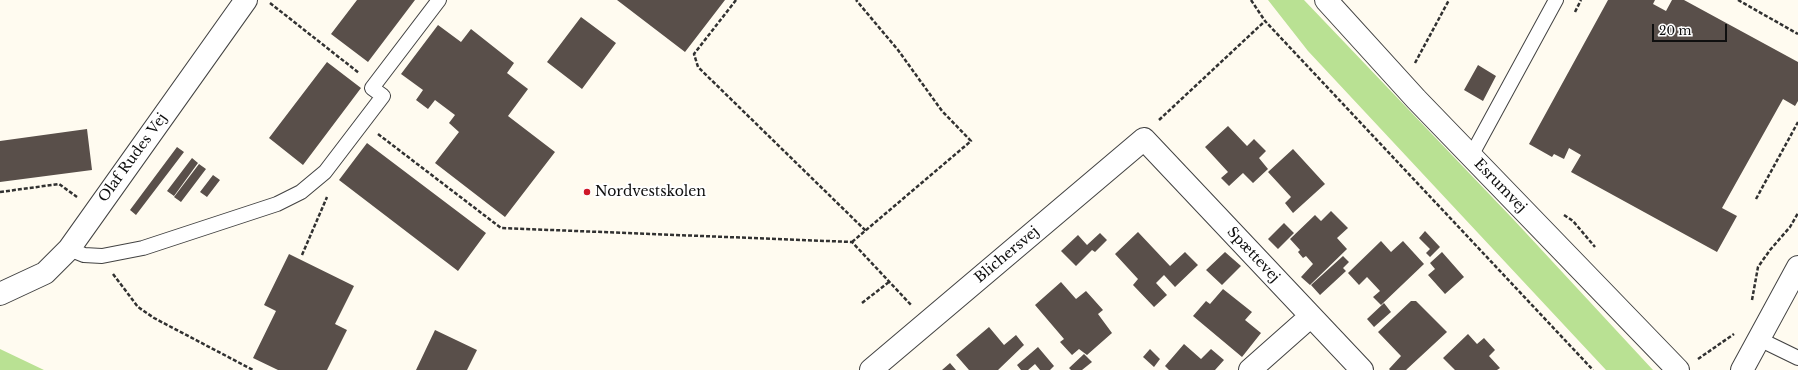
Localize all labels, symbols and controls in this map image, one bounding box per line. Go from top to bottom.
scale bar [1654,16,1729,42]
text: 20 m [1659,23,1691,38]
street label: Olaf Rudes Vej [95,110,171,206]
street label: Esrumvej [1470,156,1530,216]
place label: Nordvestskolen [595,184,706,200]
marker: Nordvestskolen [582,187,592,197]
street label: Blichersvej [971,223,1043,287]
street label: Spættevej [1223,224,1283,286]

